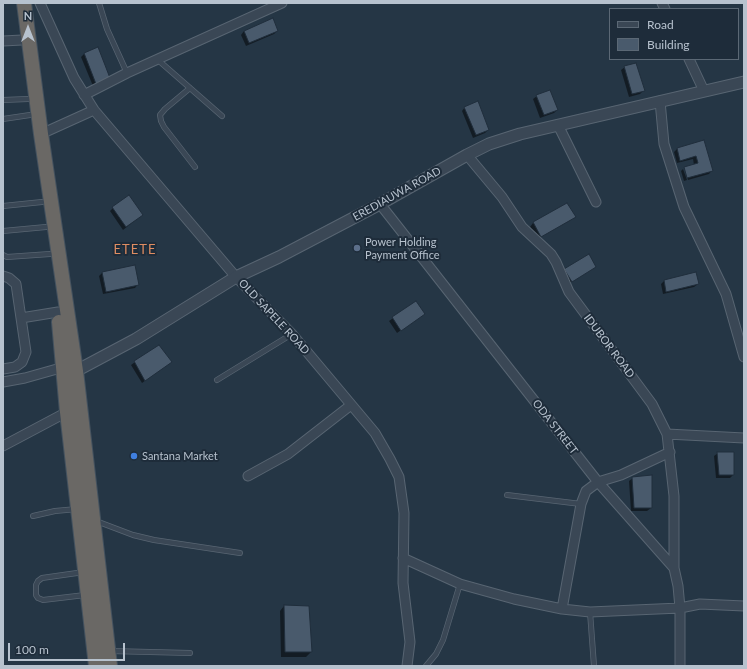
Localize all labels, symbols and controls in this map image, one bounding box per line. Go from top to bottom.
north arrow [8,8,48,48]
legend [609,8,739,60]
text: N [24,9,32,22]
text: Road [647,17,674,32]
text: Building [647,37,690,52]
street label: EREDIAUWA ROAD [351,164,443,224]
place label: Power Holding Payment Office [365,235,440,261]
district label: ETETE [114,242,156,258]
marker: Power Holding Payment Office [352,243,362,253]
street label: OLD SAPELE ROAD [236,277,312,357]
street label: IDUBOR ROAD [581,312,637,380]
street label: ODA STREET [530,397,580,457]
place label: Santana Market [142,449,218,463]
marker: Santana Market [129,451,139,461]
scale bar [10,635,127,661]
text: 100 m [15,642,49,657]

